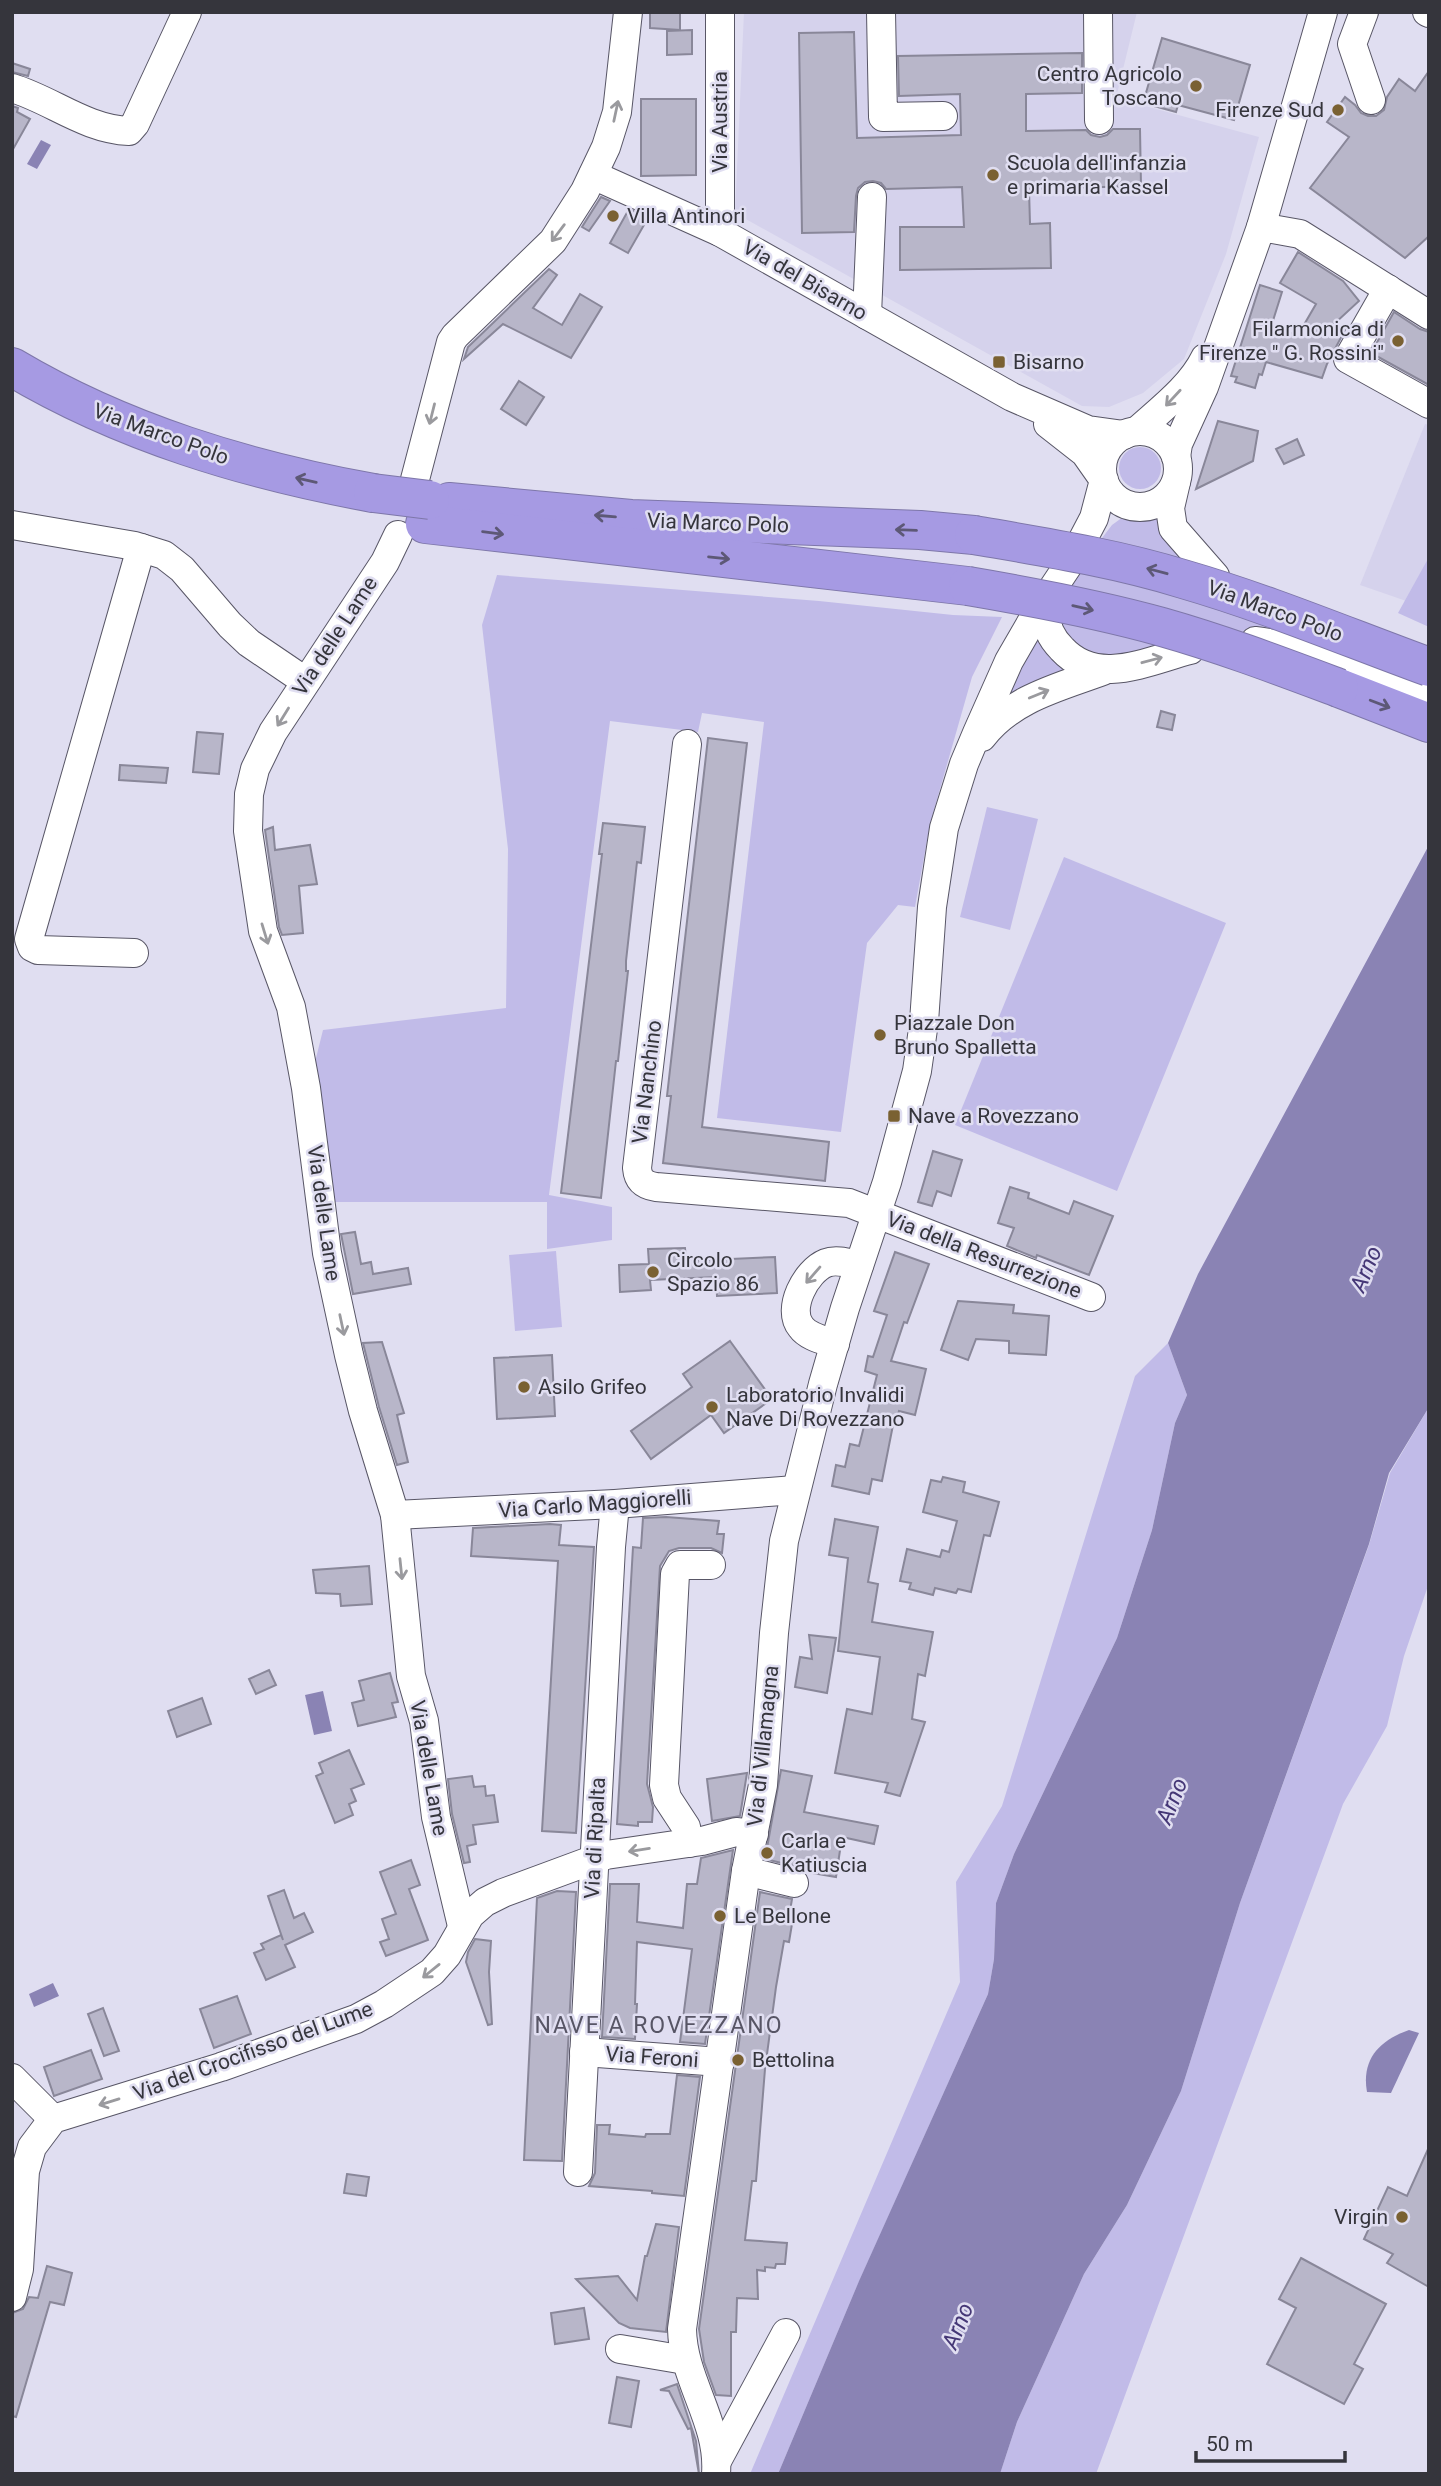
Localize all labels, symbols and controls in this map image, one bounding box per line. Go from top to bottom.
place label: Centro Agricolo Toscano [1037,62,1182,110]
street label: Via Austria [708,71,732,173]
marker: Centro Agricolo Toscano [1188,78,1204,94]
place label: Firenze Sud [1215,98,1324,122]
one-way arrow [609,100,623,123]
marker: Firenze Sud [1330,102,1346,118]
place label: Scuola dell'infanzia e primaria Kassel [1007,151,1187,199]
marker: Scuola dell'infanzia e primaria Kassel [985,167,1001,183]
place label: Villa Antinori [627,204,745,228]
marker: Villa Antinori [605,208,621,224]
one-way arrow [551,224,566,243]
street label: Via del Bisarno [739,235,871,325]
place label: Filarmonica di Firenze " G. Rossini" [1199,317,1384,365]
marker: Filarmonica di Firenze " G. Rossini" [1390,333,1406,349]
place label: Bisarno [1013,350,1084,374]
marker: Bisarno [991,354,1007,370]
one-way arrow [1164,389,1181,406]
street label: Via Marco Polo [90,398,232,470]
one-way arrow [425,402,438,425]
one-way arrow [295,473,318,487]
one-way arrow [595,509,617,522]
street label: Via Marco Polo [647,509,789,537]
one-way arrow [895,523,918,536]
one-way arrow [481,526,504,539]
one-way arrow [707,552,730,565]
one-way arrow [1146,564,1168,577]
street label: Via delle Lame [288,572,382,700]
street label: Via Marco Polo [1204,575,1346,647]
one-way arrow [1071,602,1094,616]
one-way arrow [1140,653,1163,666]
one-way arrow [1028,687,1050,700]
one-way arrow [1368,699,1390,712]
one-way arrow [276,706,290,726]
one-way arrow [260,923,273,945]
place label: Piazzale Don Bruno Spalletta [894,1011,1037,1059]
street label: Via Nanchino [628,1019,666,1145]
marker: Piazzale Don Bruno Spalletta [872,1027,888,1043]
place label: Nave a Rovezzano [908,1104,1079,1128]
marker: Nave a Rovezzano [886,1108,902,1124]
street label: Via delle Lame [303,1144,345,1282]
street label: Via della Resurrezione [883,1207,1085,1303]
water label: Arno [1344,1242,1388,1297]
place label: Circolo Spazio 86 [667,1248,759,1296]
marker: Circolo Spazio 86 [645,1264,661,1280]
one-way arrow [805,1266,822,1283]
one-way arrow [336,1313,350,1336]
place label: Asilo Grifeo [538,1375,647,1399]
marker: Asilo Grifeo [516,1379,532,1395]
place label: Laboratorio Invalidi Nave Di Rovezzano [726,1383,905,1431]
marker: Laboratorio Invalidi Nave Di Rovezzano [704,1399,720,1415]
street label: Via Carlo Maggiorelli [498,1485,692,1523]
one-way arrow [394,1557,407,1580]
street label: Via di Villamagna [743,1664,783,1828]
street label: Via delle Lame [405,1698,453,1838]
water label: Arno [1150,1774,1193,1829]
street label: Via di Ripalta [580,1776,610,1900]
place label: Carla e Katiuscia [781,1829,868,1877]
one-way arrow [628,1844,651,1857]
marker: Carla e Katiuscia [759,1845,775,1861]
place label: Le Bellone [734,1904,831,1928]
marker: Le Bellone [712,1908,728,1924]
one-way arrow [423,1964,441,1979]
street label: Via del Crocifisso del Lume [130,1996,376,2106]
district label: NAVE A ROVEZZANO [534,2012,784,2039]
street label: Via Feroni [605,2042,699,2072]
place label: Bettolina [752,2048,835,2072]
marker: Bettolina [730,2052,746,2068]
one-way arrow [98,2096,120,2109]
place label: Virgin [1334,2205,1388,2229]
marker: Virgin [1394,2209,1410,2225]
water label: Arno [936,2299,979,2354]
scale bar [1196,2420,1345,2464]
text: 50 m [1206,2432,1253,2456]

